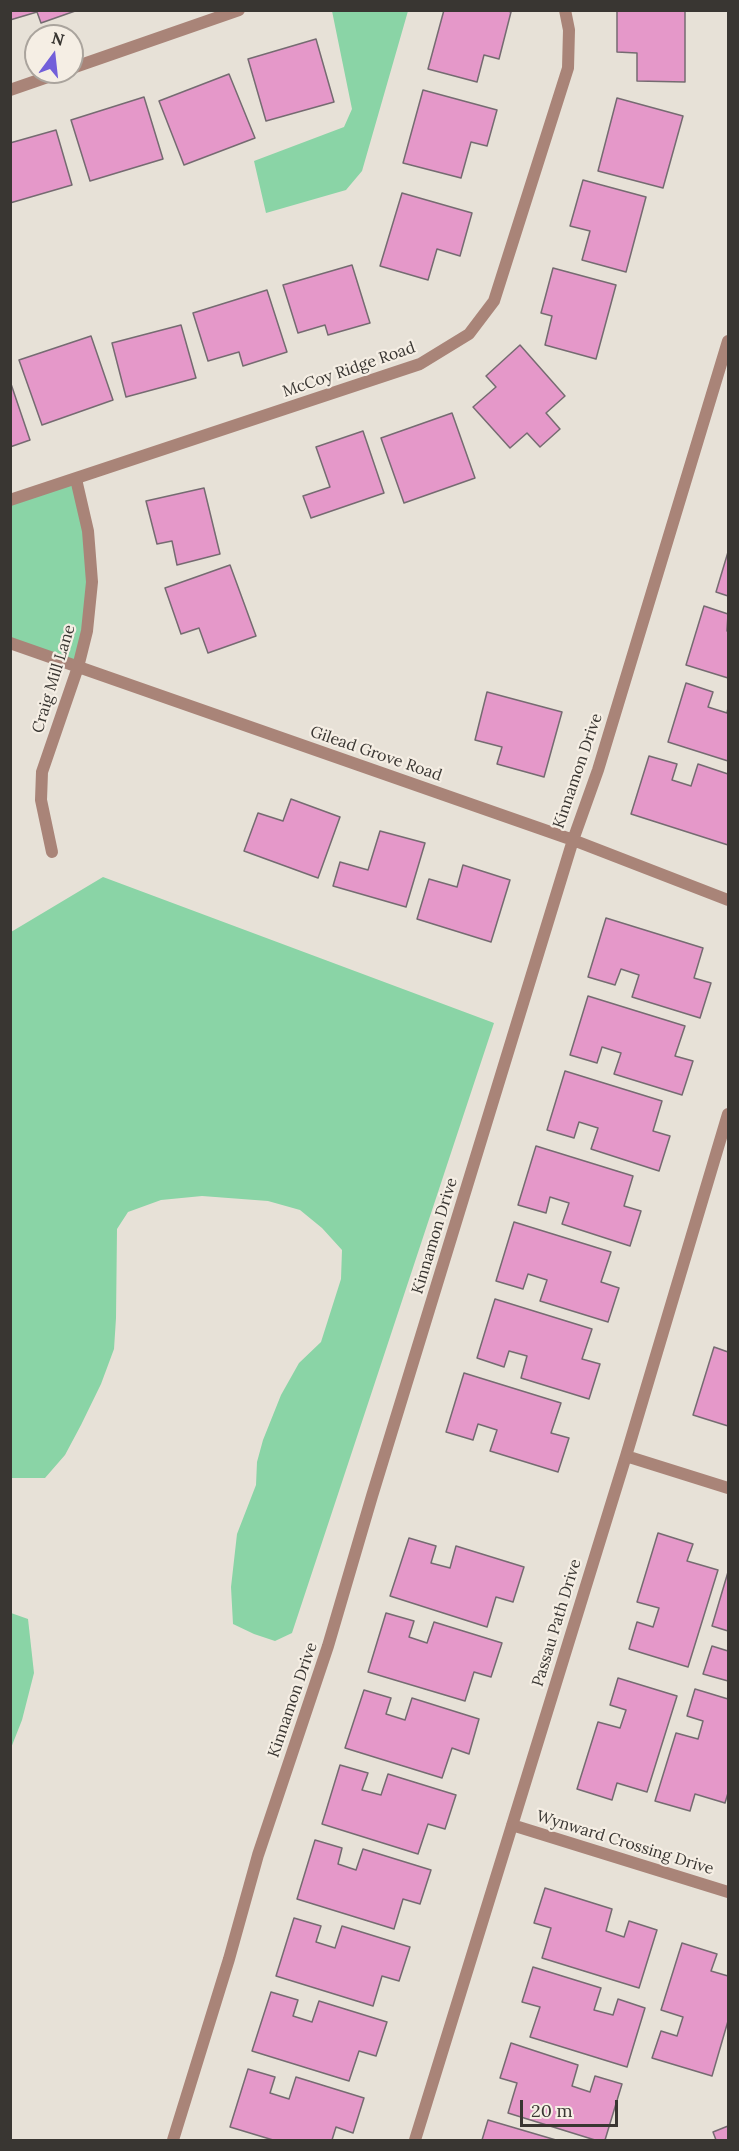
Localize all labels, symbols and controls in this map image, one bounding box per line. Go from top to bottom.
north arrow [24,24,84,84]
text: N [50,27,67,50]
street label: McCoy Ridge Road [280,338,418,402]
street label: Craig Mill Lane [28,623,80,735]
street label: Kinnamon Drive [549,711,607,831]
street label: Gilead Grove Road [308,722,444,786]
street label: Kinnamon Drive [408,1175,462,1297]
street label: Passau Path Drive [528,1557,586,1689]
street label: Kinnamon Drive [264,1640,322,1760]
street label: Wynward Crossing Drive [534,1807,716,1879]
scale bar [523,2088,620,2126]
text: 20 m [531,2099,573,2122]

